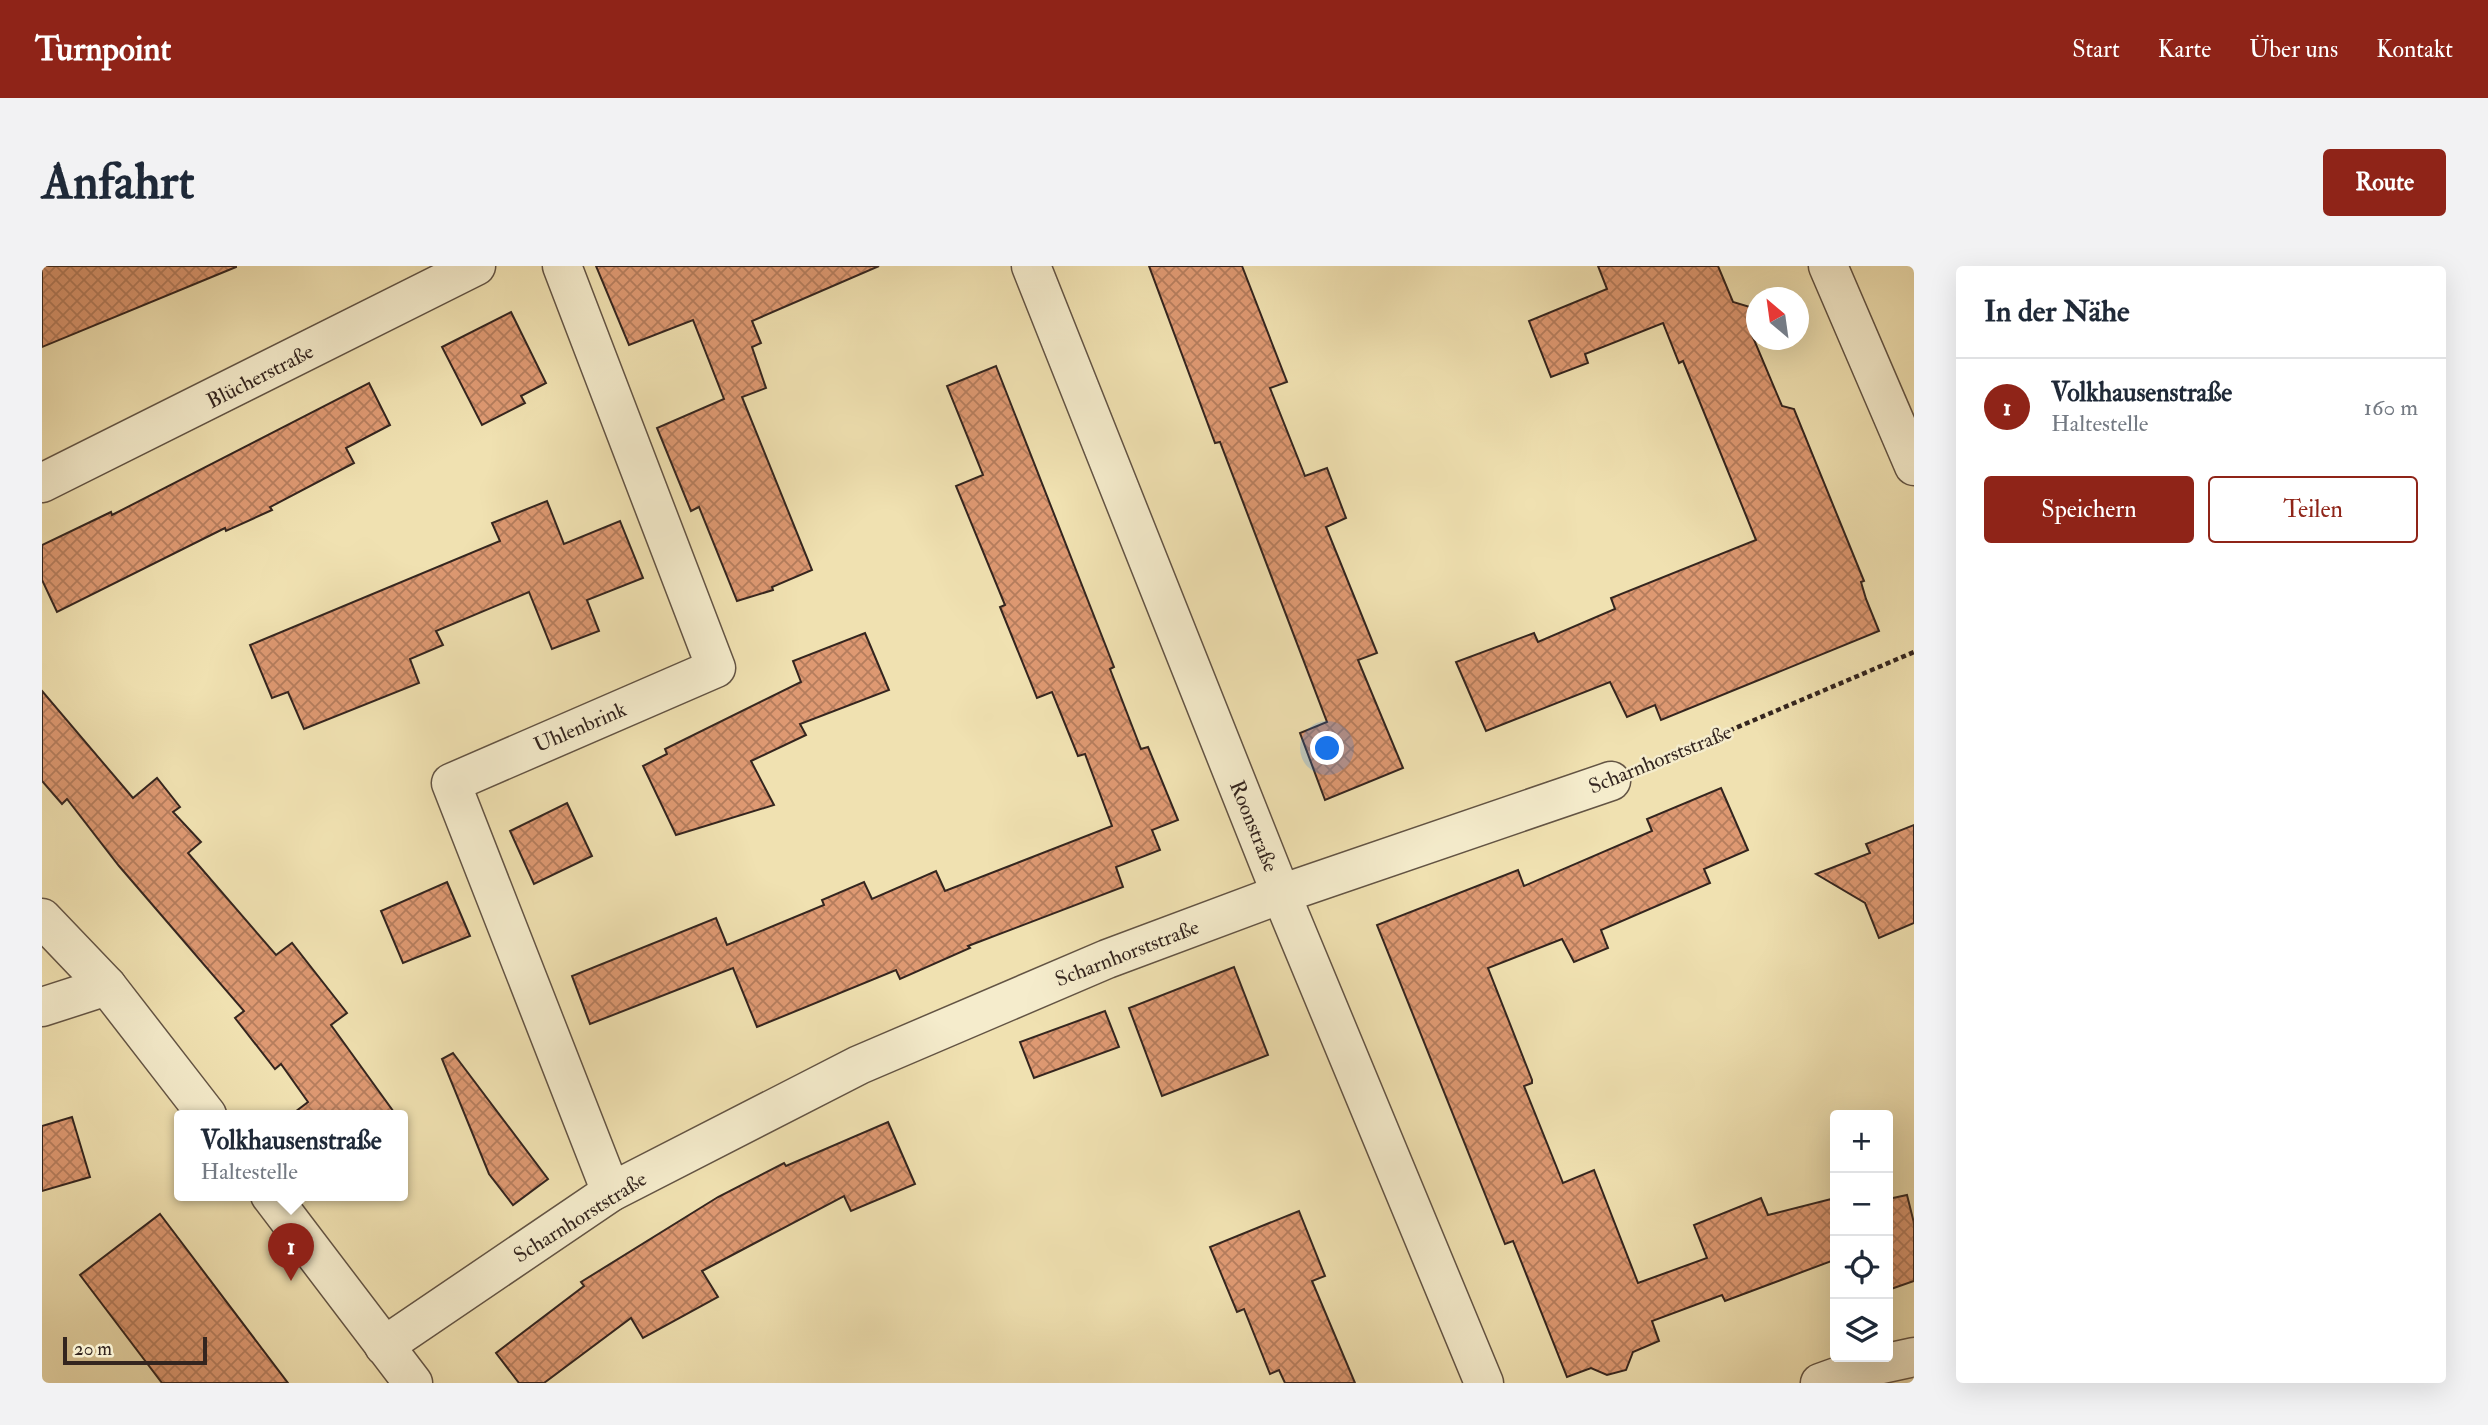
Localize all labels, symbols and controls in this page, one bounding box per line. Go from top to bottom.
text: Turnpoint [35,29,171,70]
text: Start [2072,34,2120,65]
text: Karte [2158,34,2211,65]
text: Über uns [2249,34,2338,65]
text: Kontakt [2376,34,2453,65]
button: Route [2323,149,2446,216]
text: Anfahrt [42,152,194,213]
north arrow [1746,287,1809,350]
text: In der Nähe [1984,293,2129,330]
street label: Blücherstraße [202,338,318,415]
text: Volkhausenstraße [2051,377,2232,409]
text: 1 [2003,393,2011,422]
text: 160 m [2364,393,2418,422]
text: Haltestelle [2051,409,2148,438]
button: Speichern [1984,476,2194,543]
button: Teilen [2208,476,2418,543]
street label: Uhlenbrink [530,696,631,759]
street label: Scharnhorststraße [1585,718,1736,800]
your location [1310,731,1344,765]
street label: Roonstraße [1223,776,1284,876]
street label: Scharnhorststraße [1051,914,1203,993]
popup [174,1110,408,1201]
map controls [1830,1110,1893,1362]
button: + [1830,1110,1893,1173]
text: Volkhausenstraße [200,1125,382,1157]
text: Haltestelle [200,1157,298,1186]
street label: Scharnhorststraße [509,1166,652,1269]
button: − [1830,1173,1893,1236]
pin: 1 [268,1223,314,1281]
button: locate [1830,1236,1893,1299]
button: layers [1830,1299,1893,1362]
scale bar [63,1334,206,1366]
text: 20 m [74,1337,112,1361]

